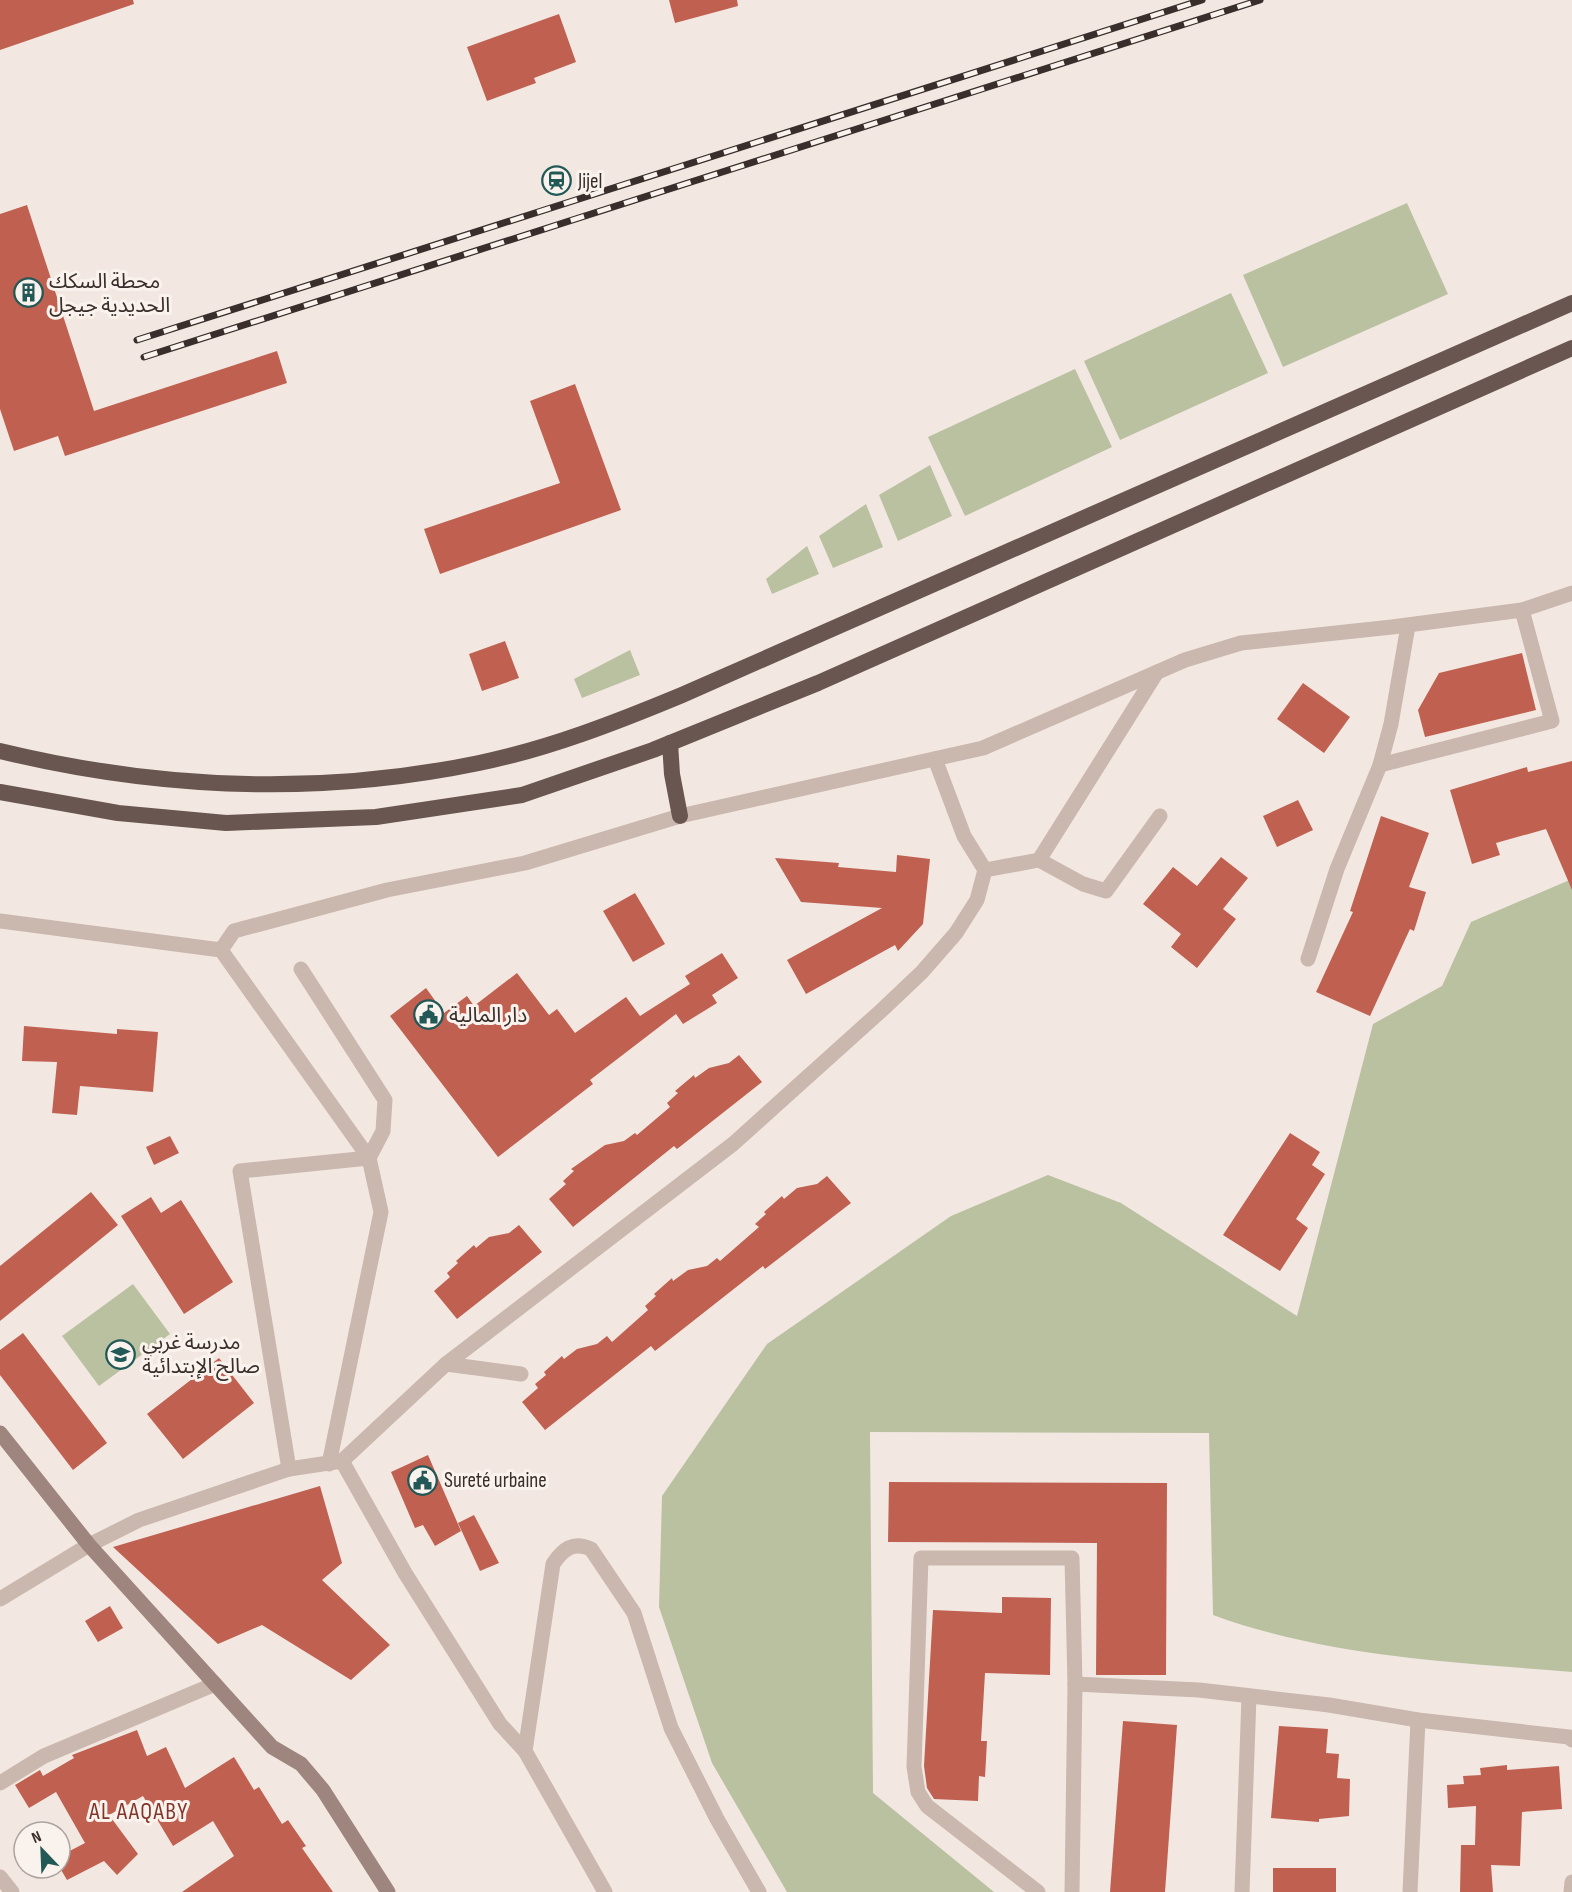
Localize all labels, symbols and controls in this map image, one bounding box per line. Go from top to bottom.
station icon: Jijel [541,165,573,197]
place label: Jijel [577,169,602,194]
place label: محطة السكك الحديدية جيجل [49,269,170,318]
building icon: محطة السكك الحديدية جيجل [12,277,44,309]
public building icon: دار المالية [412,999,444,1031]
place label: دار المالية [449,1003,527,1028]
place label: مدرسة غربي صالح الإبتدائية [142,1330,260,1381]
school or university icon: مدرسة غربي صالح الإبتدائية [105,1338,137,1370]
public building icon: Sureté urbaine [407,1464,439,1496]
place label: Sureté urbaine [444,1468,547,1493]
district label: AL AAQABY [88,1797,189,1826]
north arrow [12,1820,72,1880]
text: N [29,1827,44,1848]

